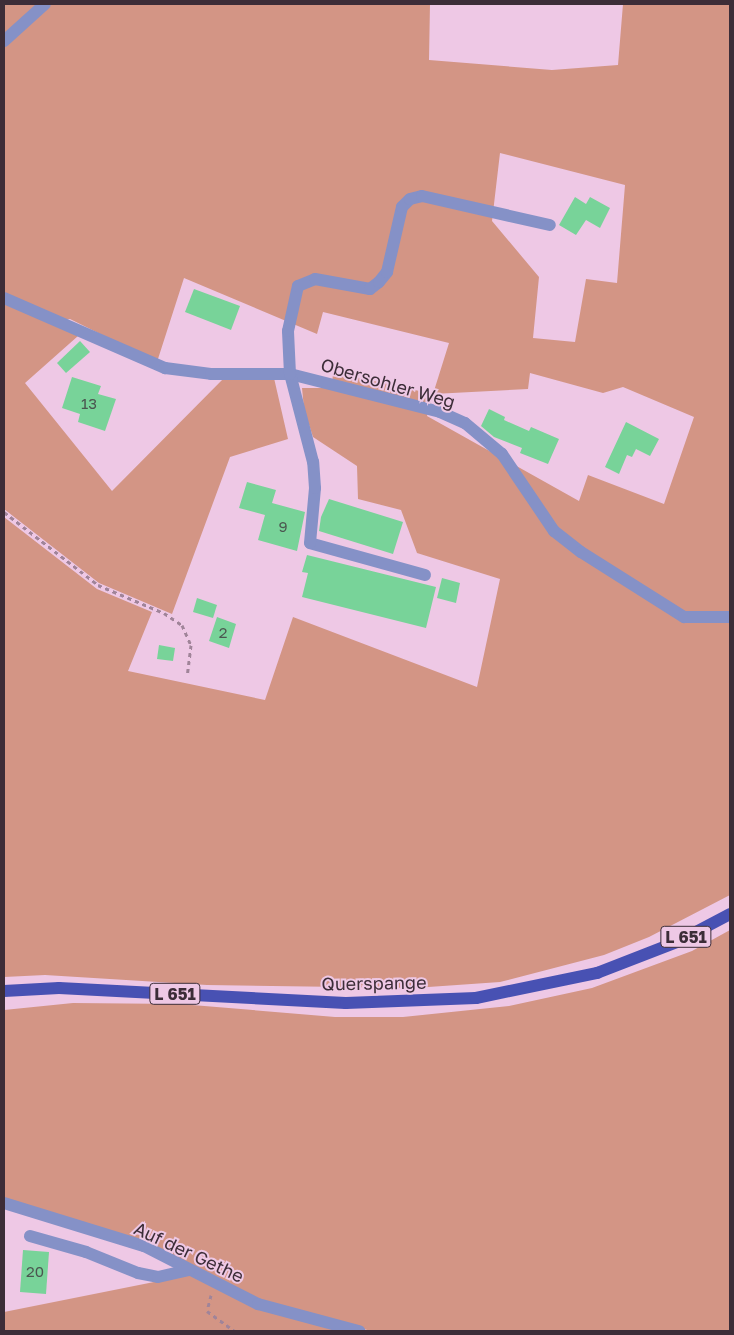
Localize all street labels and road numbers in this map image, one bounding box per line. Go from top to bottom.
street label: Obersohler Weg [318,353,458,413]
road number: L 651 [660,924,712,950]
street label: Querspange [321,971,427,995]
road number: L 651 [149,981,201,1008]
street label: Auf der Gethe [131,1217,247,1287]

